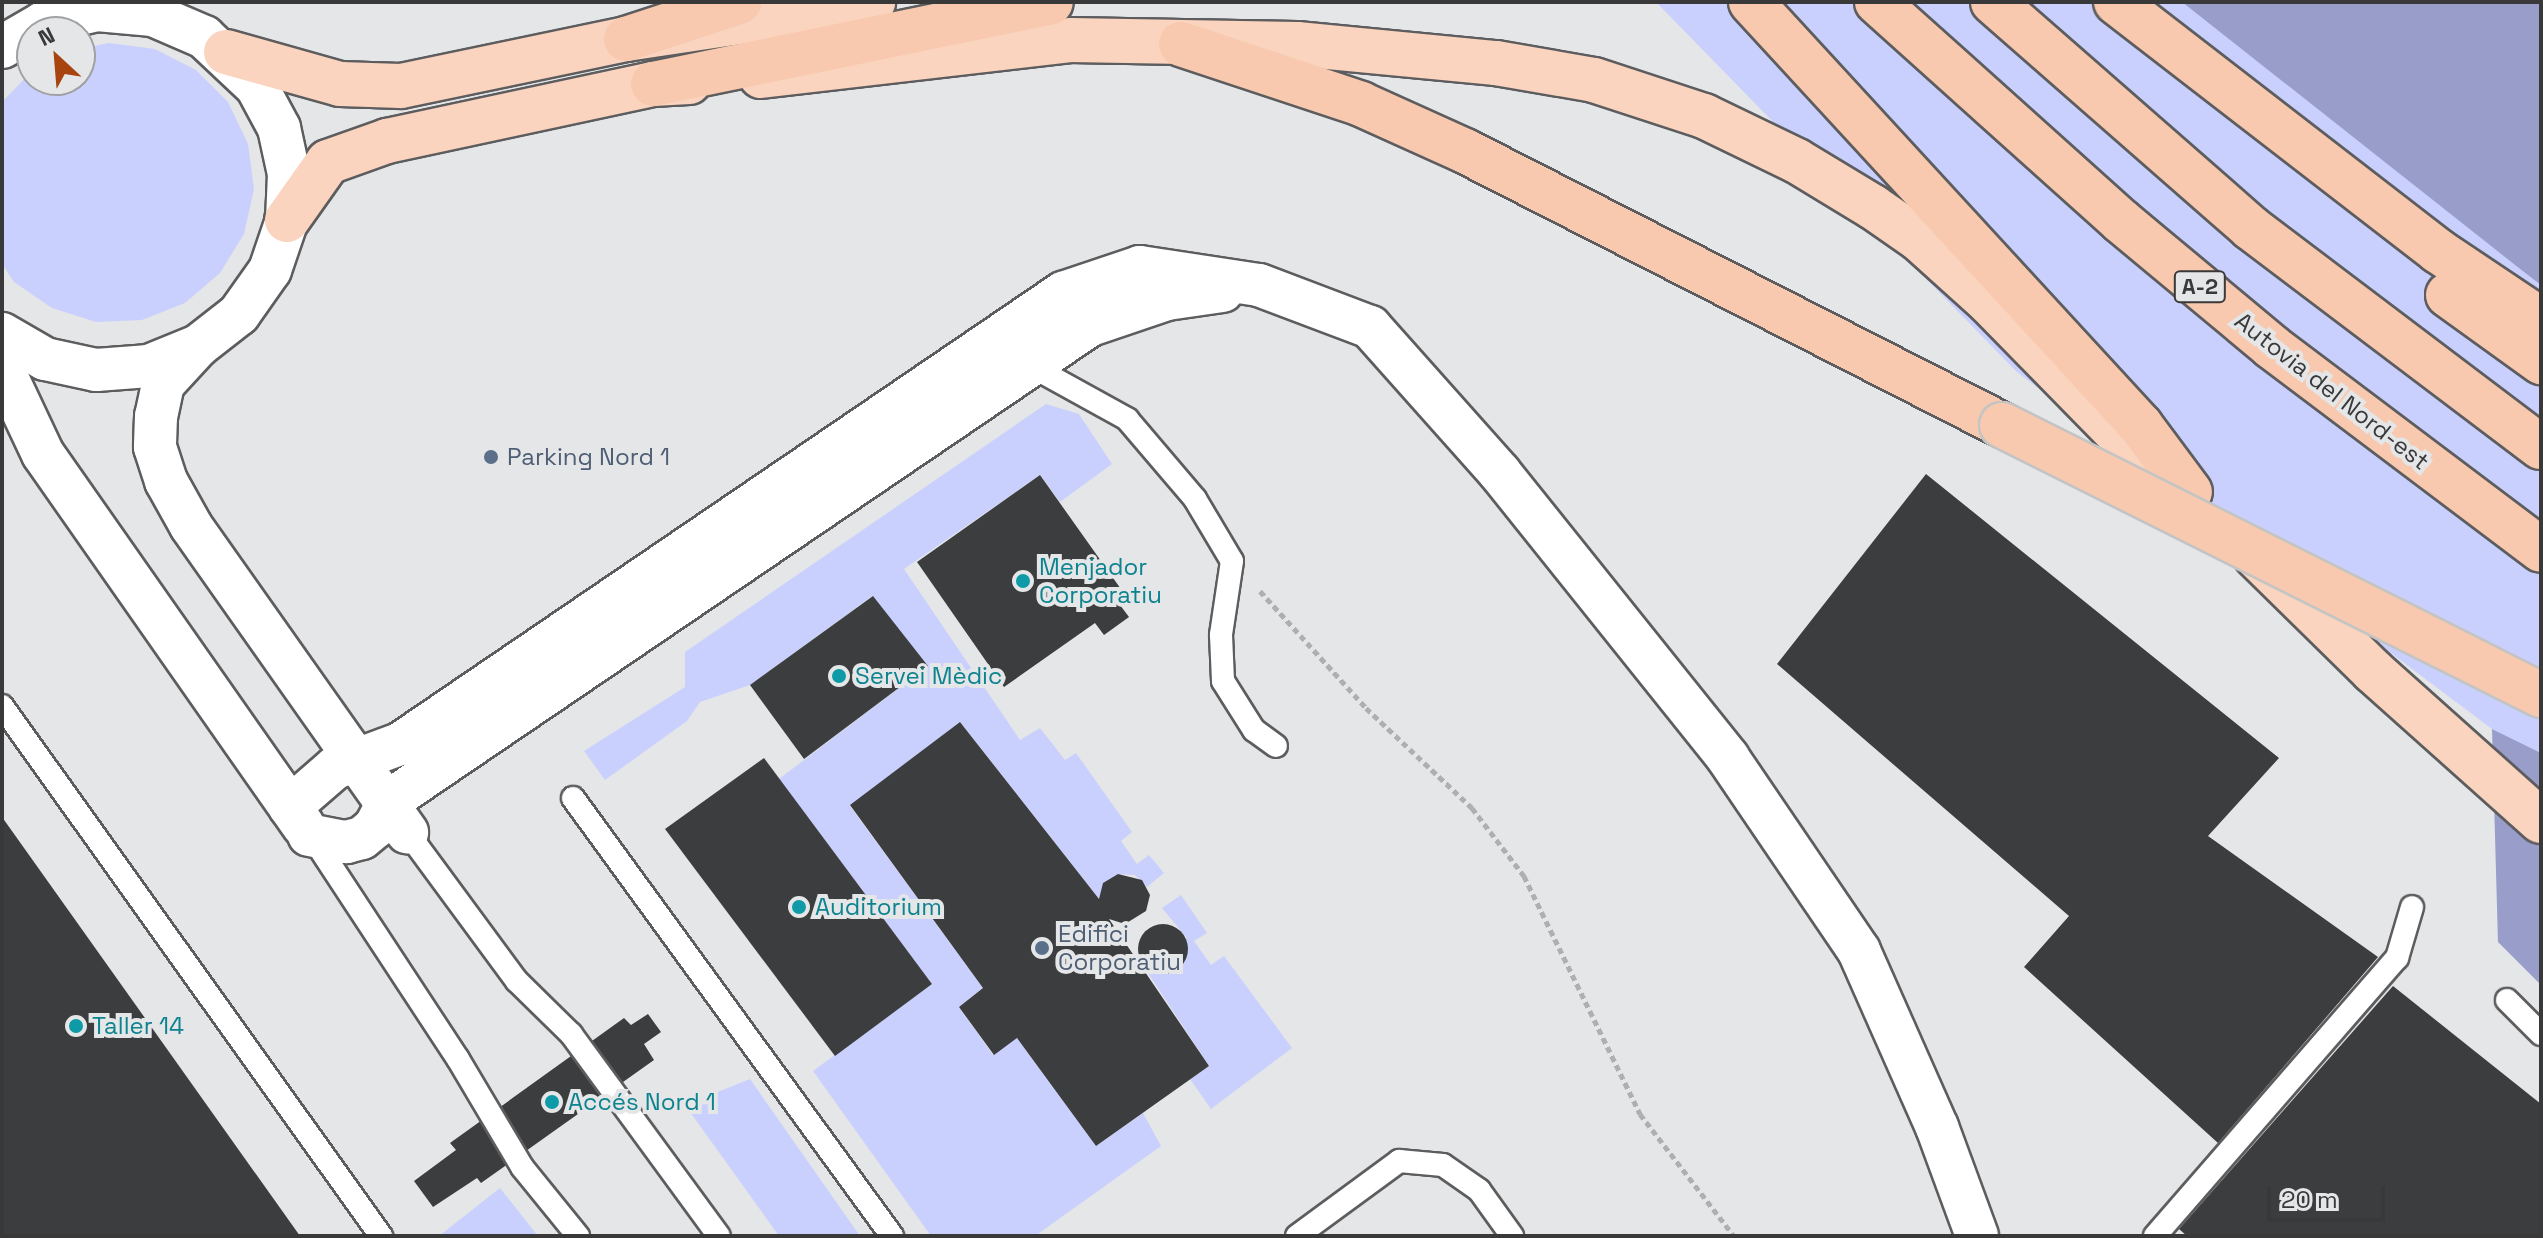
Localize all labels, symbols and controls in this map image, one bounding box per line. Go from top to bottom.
north arrow [16,16,96,96]
text: N [34,20,59,52]
road number: A-2 [2172,269,2228,305]
street label: Autovia del Nord-est [2229,306,2435,476]
place label: Parking Nord 1 [507,443,670,471]
marker: Parking Nord 1 [482,448,500,466]
place label: Menjador Corporatiu [1039,553,1162,609]
marker: Menjador Corporatiu [1014,572,1032,590]
place label: Servei Mèdic [855,662,1002,690]
marker: Servei Mèdic [830,667,848,685]
place label: Auditorium [815,893,942,921]
marker: Auditorium [790,898,808,916]
place label: Edifici Corporatiu [1058,920,1181,976]
marker: Edifici Corporatiu [1033,939,1051,957]
place label: Taller 14 [92,1012,184,1040]
marker: Taller 14 [67,1017,85,1035]
place label: Accés Nord 1 [568,1088,716,1116]
marker: Accés Nord 1 [543,1093,561,1111]
scale bar [2271,1170,2389,1220]
text: 20 m [2281,1184,2338,1215]

